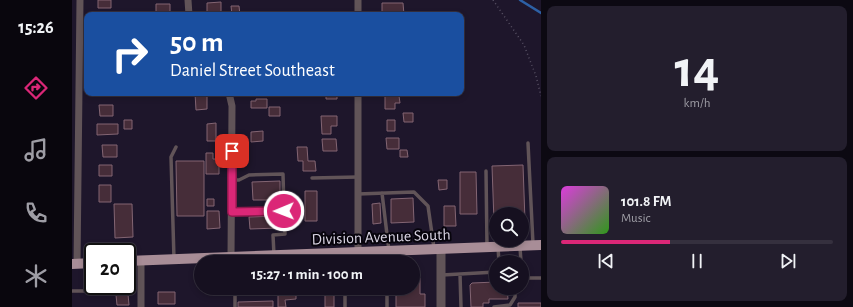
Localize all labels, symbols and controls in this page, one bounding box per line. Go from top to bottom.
text: 15:26 [18,19,54,37]
icon: right [104,28,156,80]
text: 50 m [170,29,224,57]
text: 14 [675,44,719,96]
text: Daniel Street Southeast [170,62,335,80]
icon: directions [22,74,50,102]
text: km/h [684,97,710,110]
pin [215,134,249,168]
icon: music [22,136,50,164]
icon: arrive [221,140,243,162]
position arrow [263,190,305,232]
text: 101.8 FM [621,194,671,209]
icon: phone [22,199,50,227]
map controls [489,207,529,295]
button: search [489,207,529,247]
text: Music [621,212,651,225]
street label: Division Avenue South [311,227,451,247]
speed limit sign: 20 [84,243,136,295]
icon: previous [595,250,617,272]
icon: pause [686,250,708,272]
icon: next [777,250,799,272]
button: layers [489,255,529,295]
icon: climate [22,262,50,290]
text: 15:27 · 1 min · 100 m [251,267,363,282]

